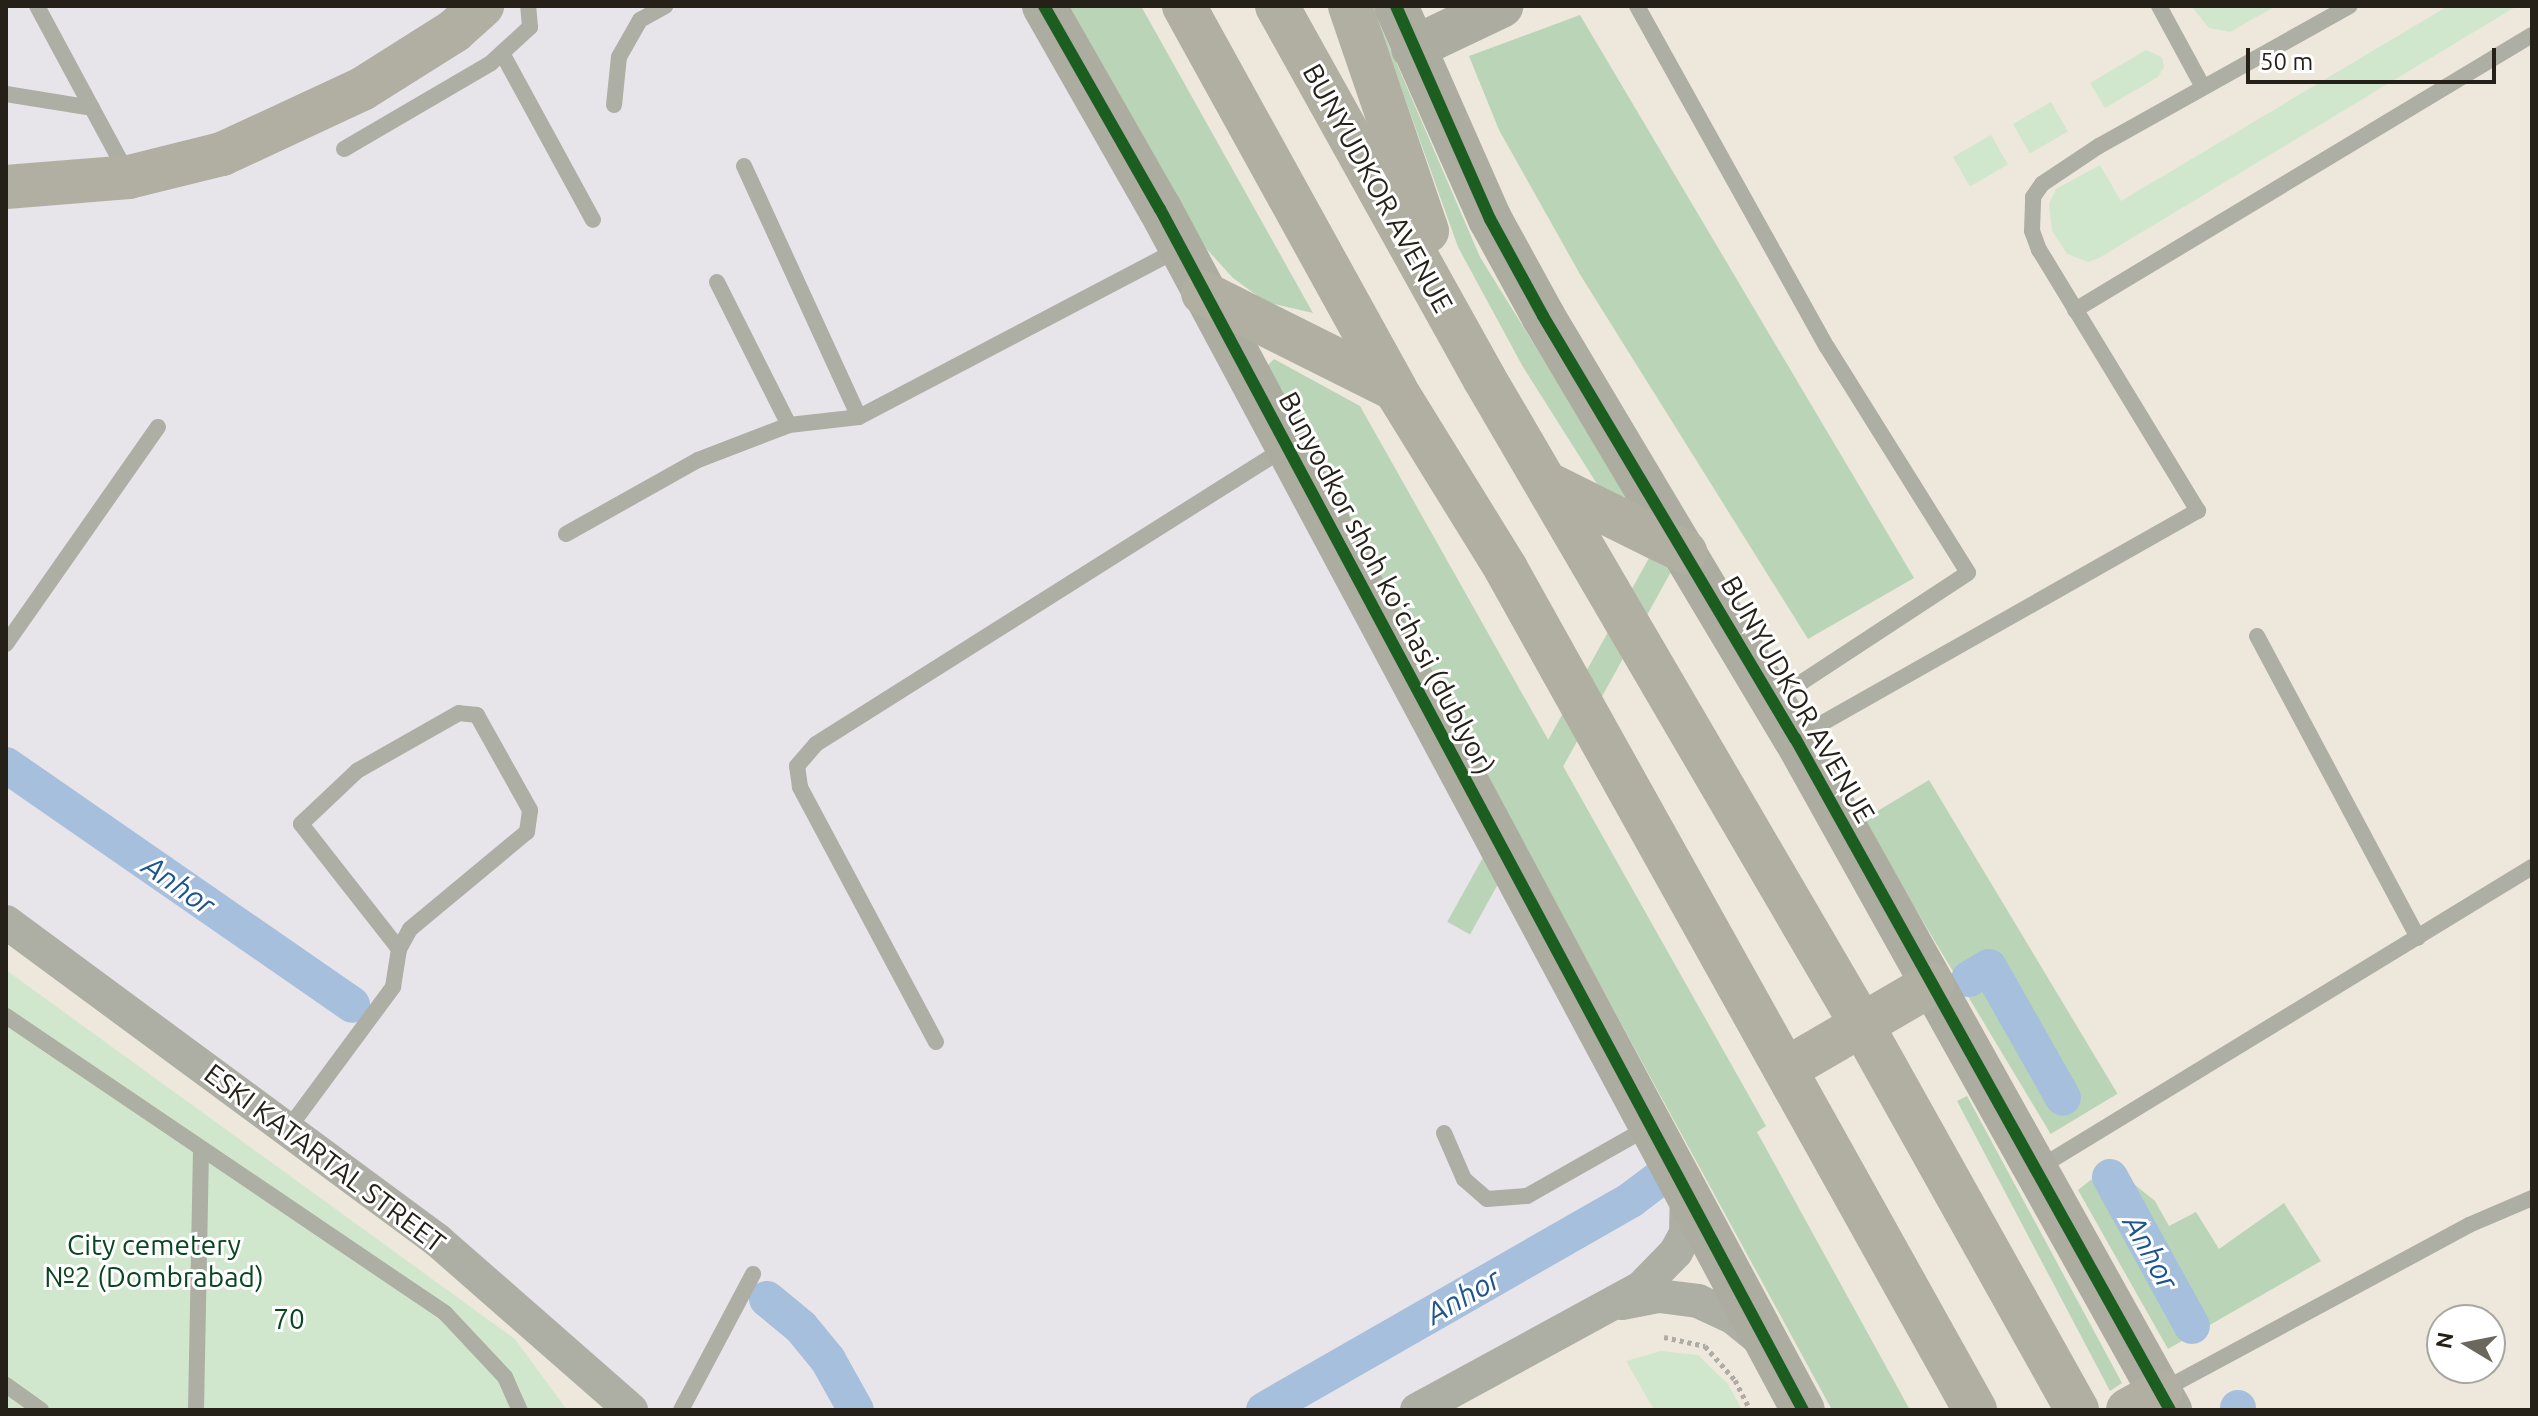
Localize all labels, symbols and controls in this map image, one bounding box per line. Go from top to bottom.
scale bar [2250,32,2500,82]
text: 50 m [2260,48,2313,75]
street label: BUNYUDKOR AVENUE [1296,58,1460,318]
street label: Bunyodkor shoh koʻchasi (dublyor) [1272,386,1502,780]
street label: BUNYUDKOR AVENUE [1714,570,1882,828]
water label: Anhor [136,847,222,923]
street label: ESKI KATARTAL STREET [198,1056,452,1260]
water label: Anhor [2116,1208,2186,1296]
park label: City cemetery №2 (Dombrabad) [44,1228,264,1294]
water label: Anhor [1419,1260,1507,1332]
park label: 70 [273,1302,305,1336]
north arrow [2426,1304,2506,1384]
text: N [2430,1330,2458,1350]

